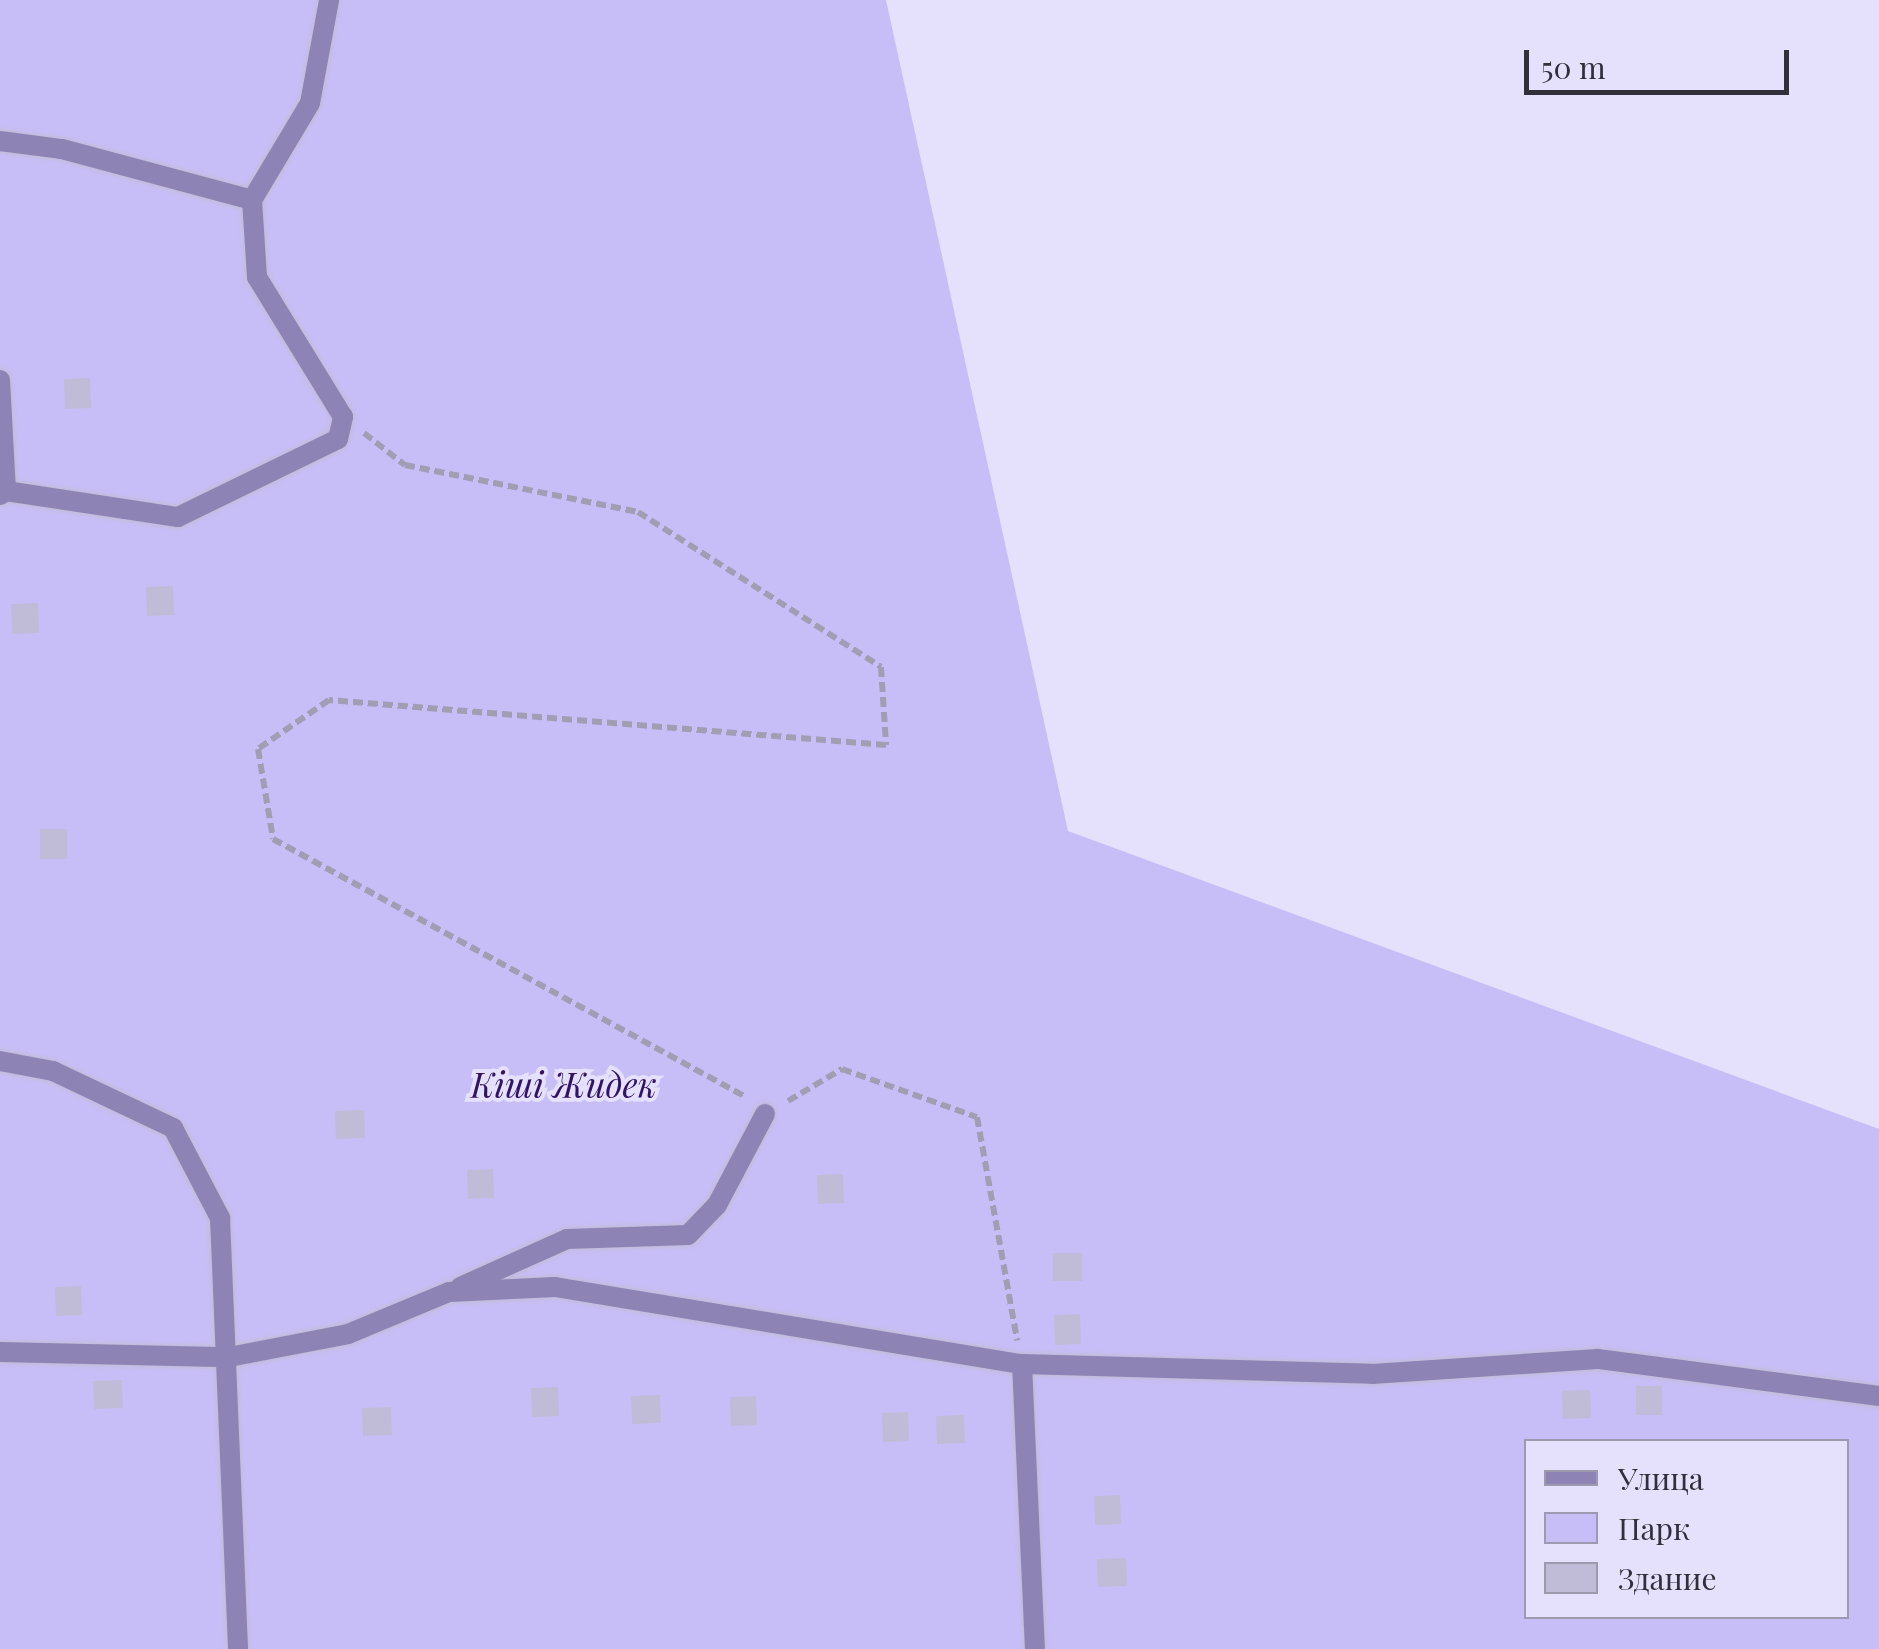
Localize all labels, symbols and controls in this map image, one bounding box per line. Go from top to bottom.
scale bar [1529,30,1794,92]
text: 50 m [1541,47,1606,87]
park label: Кіші Жидек [471,1063,657,1105]
legend [1524,1439,1849,1619]
text: Улица [1618,1458,1704,1498]
text: Парк [1618,1508,1690,1548]
text: Здание [1618,1558,1717,1598]

